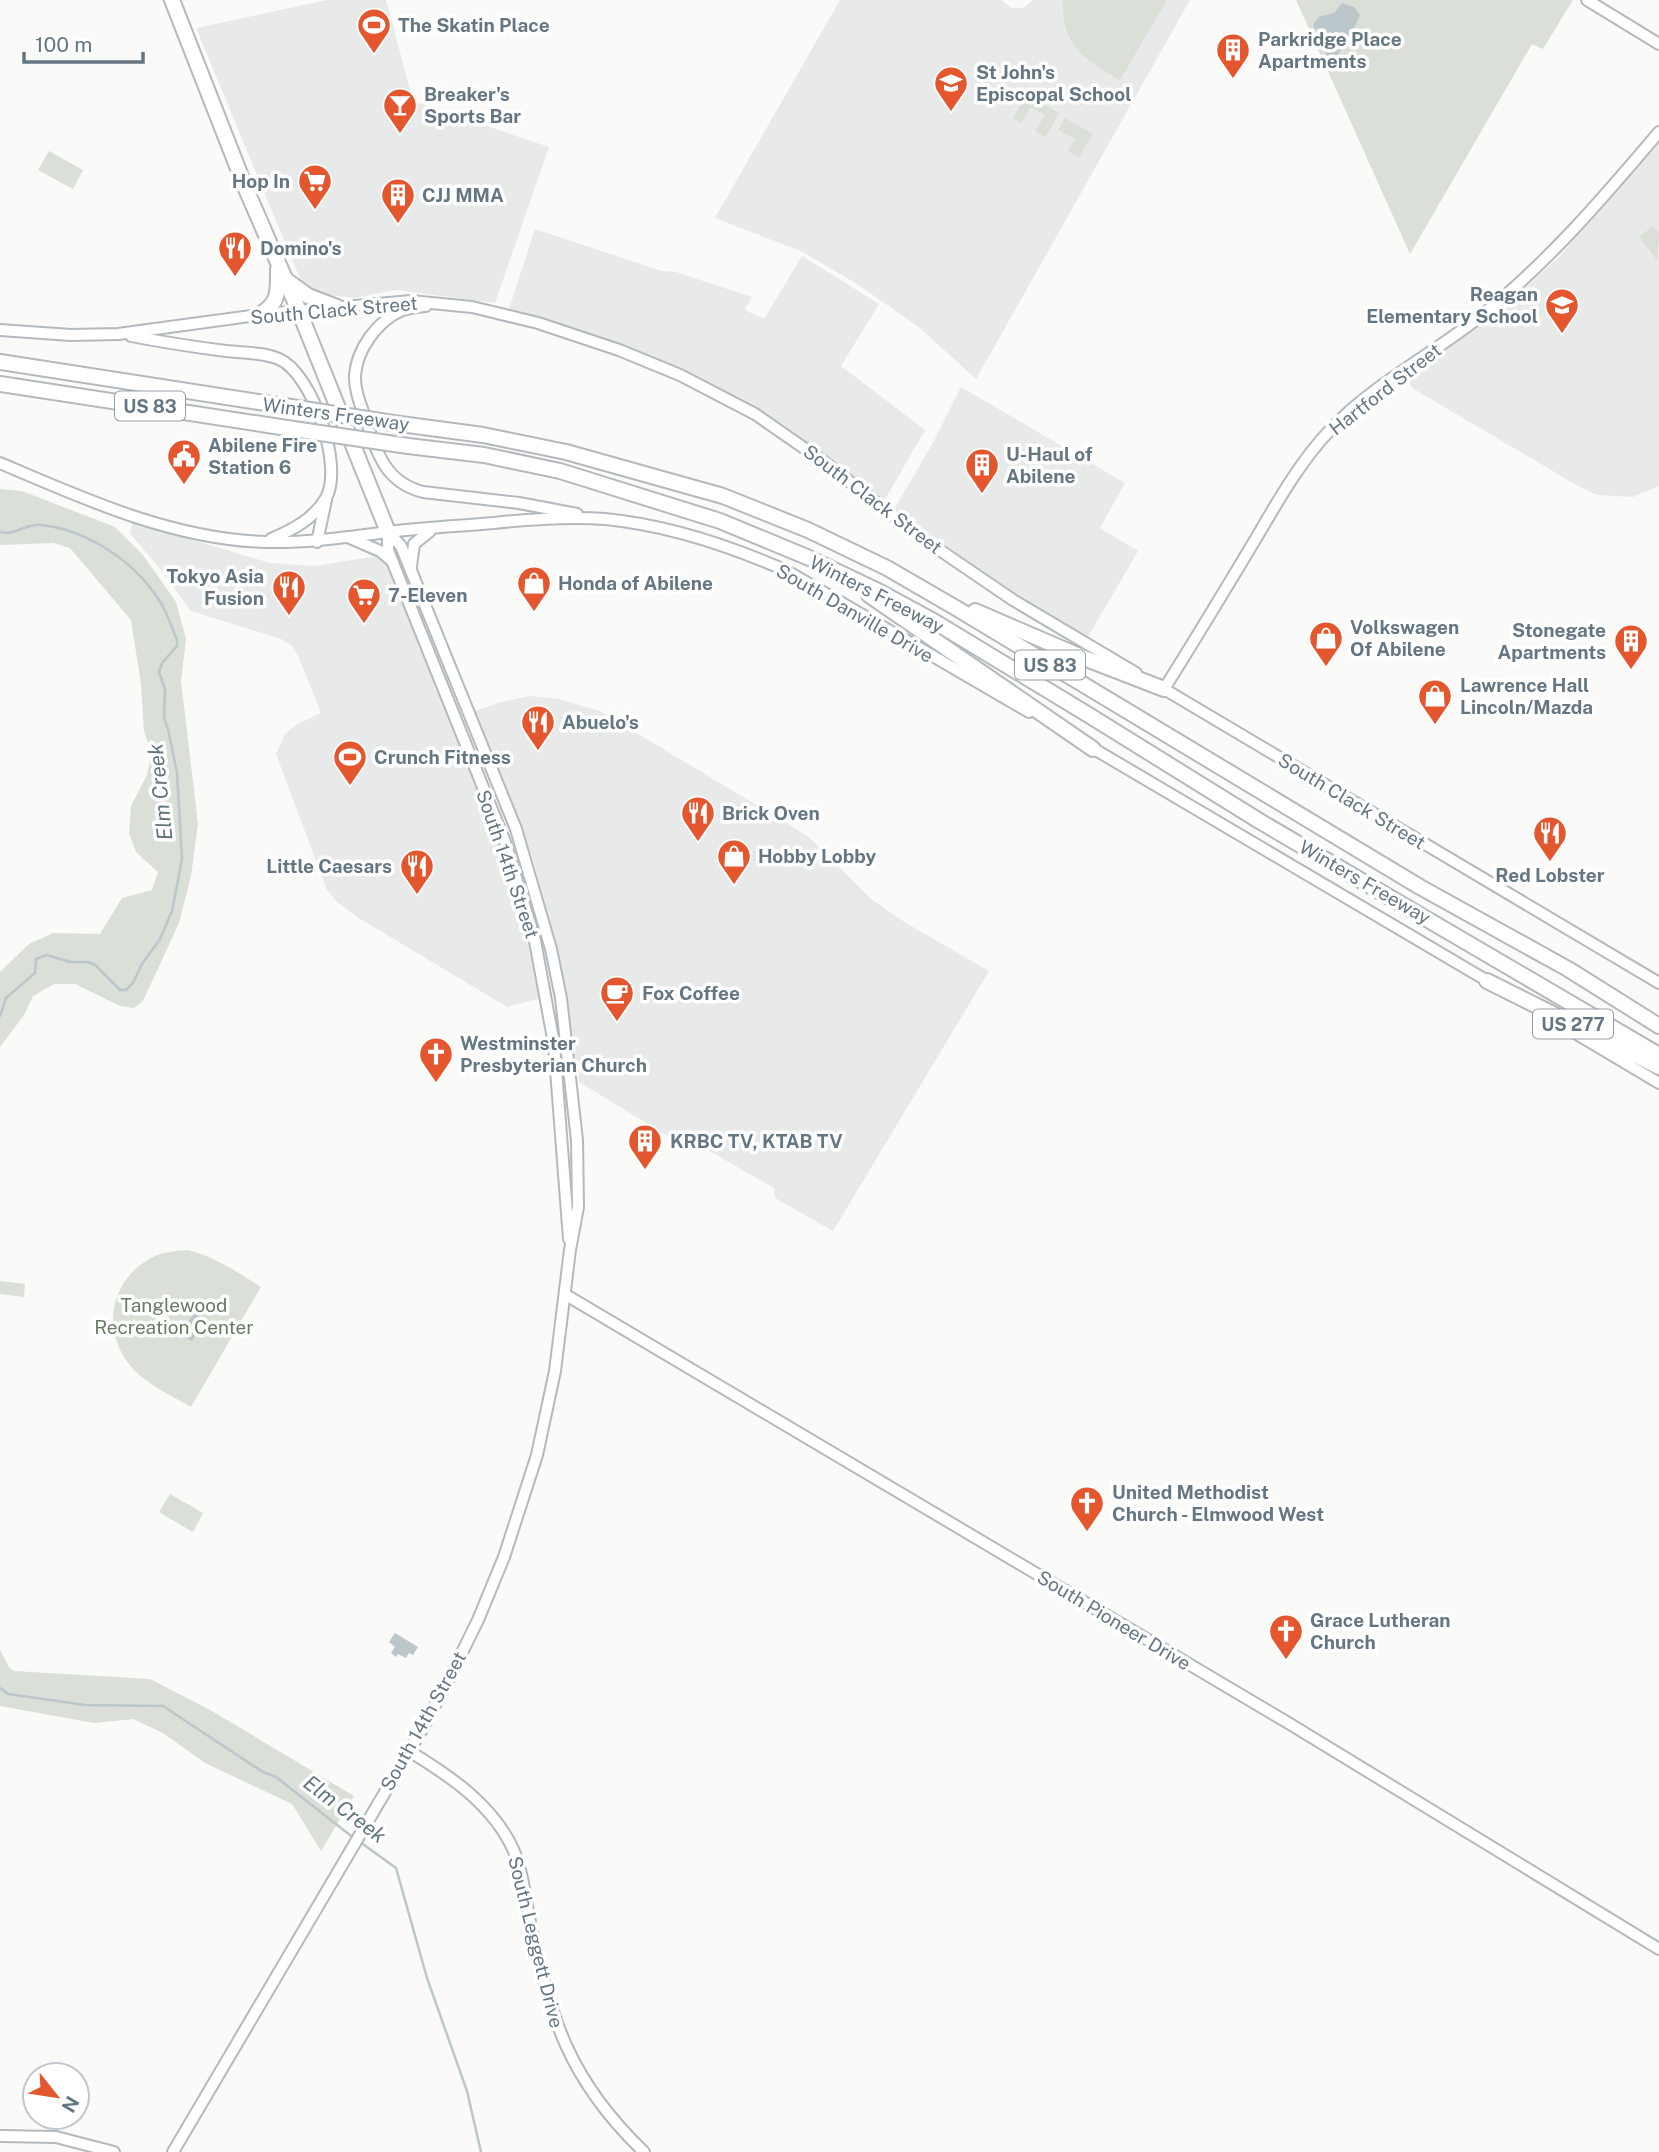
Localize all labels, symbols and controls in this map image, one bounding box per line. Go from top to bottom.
sports icon: The Skatin Place [355,6,393,55]
place label: The Skatin Place [398,14,550,36]
scale bar [24,21,144,65]
place label: Parkridge Place Apartments [1258,28,1402,72]
building icon: Parkridge Place Apartments [1214,31,1252,80]
text: 100 m [35,32,92,57]
place label: St John's Episcopal School [976,61,1131,105]
school or university icon: St John's Episcopal School [932,64,970,113]
place label: Breaker's Sports Bar [424,83,521,127]
bar icon: Breaker's Sports Bar [381,86,419,135]
supermarket icon: Hop In [296,162,334,211]
place label: Hop In [232,170,290,192]
building icon: CJJ MMA [379,176,417,225]
place label: CJJ MMA [422,184,504,206]
restaurant icon: Domino's [216,229,254,278]
place label: Domino's [260,237,342,259]
place label: Reagan Elementary School [1366,283,1538,327]
school or university icon: Reagan Elementary School [1543,286,1581,335]
street label: South Clack Street [250,292,418,328]
street label: Hartford Street [1325,339,1445,439]
road number: US 83 [115,392,185,420]
street label: Winters Freeway [261,393,411,435]
place label: Abilene Fire Station 6 [208,434,317,478]
public building icon: Abilene Fire Station 6 [165,437,203,486]
street label: South Clack Street [799,440,947,558]
place label: U-Haul of Abilene [1006,443,1093,487]
building icon: U-Haul of Abilene [963,446,1001,495]
street label: Winters Freeway [806,551,948,637]
street label: South Danville Drive [773,559,937,667]
shop icon: Honda of Abilene [515,564,553,613]
place label: Tokyo Asia Fusion [167,565,264,609]
restaurant icon: Tokyo Asia Fusion [270,568,308,617]
place label: Honda of Abilene [558,572,713,594]
supermarket icon: 7-Eleven [345,576,383,625]
place label: 7-Eleven [388,584,467,606]
place label: Volkswagen Of Abilene [1350,616,1459,660]
shop icon: Volkswagen Of Abilene [1307,619,1345,668]
place label: Stonegate Apartments [1498,619,1606,663]
building icon: Stonegate Apartments [1612,622,1650,671]
road number: US 83 [1015,650,1085,680]
place label: Lawrence Hall Lincoln/Mazda [1460,674,1593,718]
shop icon: Lawrence Hall Lincoln/Mazda [1416,677,1454,726]
restaurant icon: Abuelo's [519,703,557,752]
place label: Abuelo's [562,711,639,733]
sports icon: Crunch Fitness [331,738,369,787]
water label: Elm Creek [142,742,177,842]
place label: Crunch Fitness [374,746,511,768]
street label: South Clack Street [1274,748,1430,854]
street label: South 14th Street [472,787,544,941]
restaurant icon: Brick Oven [679,794,717,843]
place label: Brick Oven [722,802,820,824]
restaurant icon: Red Lobster [1531,814,1569,863]
street label: Winters Freeway [1295,836,1435,928]
shop icon: Hobby Lobby [715,837,753,886]
place label: Hobby Lobby [758,845,877,867]
restaurant icon: Little Caesars [398,847,436,896]
place label: Little Caesars [266,855,392,877]
place label: Red Lobster [1495,864,1605,886]
cafe icon: Fox Coffee [598,974,636,1023]
place label: Fox Coffee [642,982,740,1004]
road number: US 277 [1533,1009,1613,1038]
place label: Westminster Presbyterian Church [460,1032,647,1076]
church icon: Westminster Presbyterian Church [417,1035,455,1084]
building icon: KRBC TV, KTAB TV [626,1122,664,1171]
place label: KRBC TV, KTAB TV [670,1130,843,1152]
park label: Tanglewood Recreation Center [94,1294,254,1338]
place label: United Methodist Church - Elmwood West [1112,1481,1324,1525]
church icon: United Methodist Church - Elmwood West [1068,1484,1106,1533]
street label: South Pioneer Drive [1033,1566,1195,1674]
place label: Grace Lutheran Church [1310,1609,1451,1653]
church icon: Grace Lutheran Church [1267,1612,1305,1661]
street label: South 14th Street [376,1648,470,1794]
water label: Elm Creek [299,1770,392,1849]
street label: South Leggett Drive [504,1854,568,2030]
north arrow [21,2061,91,2131]
text: N [57,2093,84,2116]

